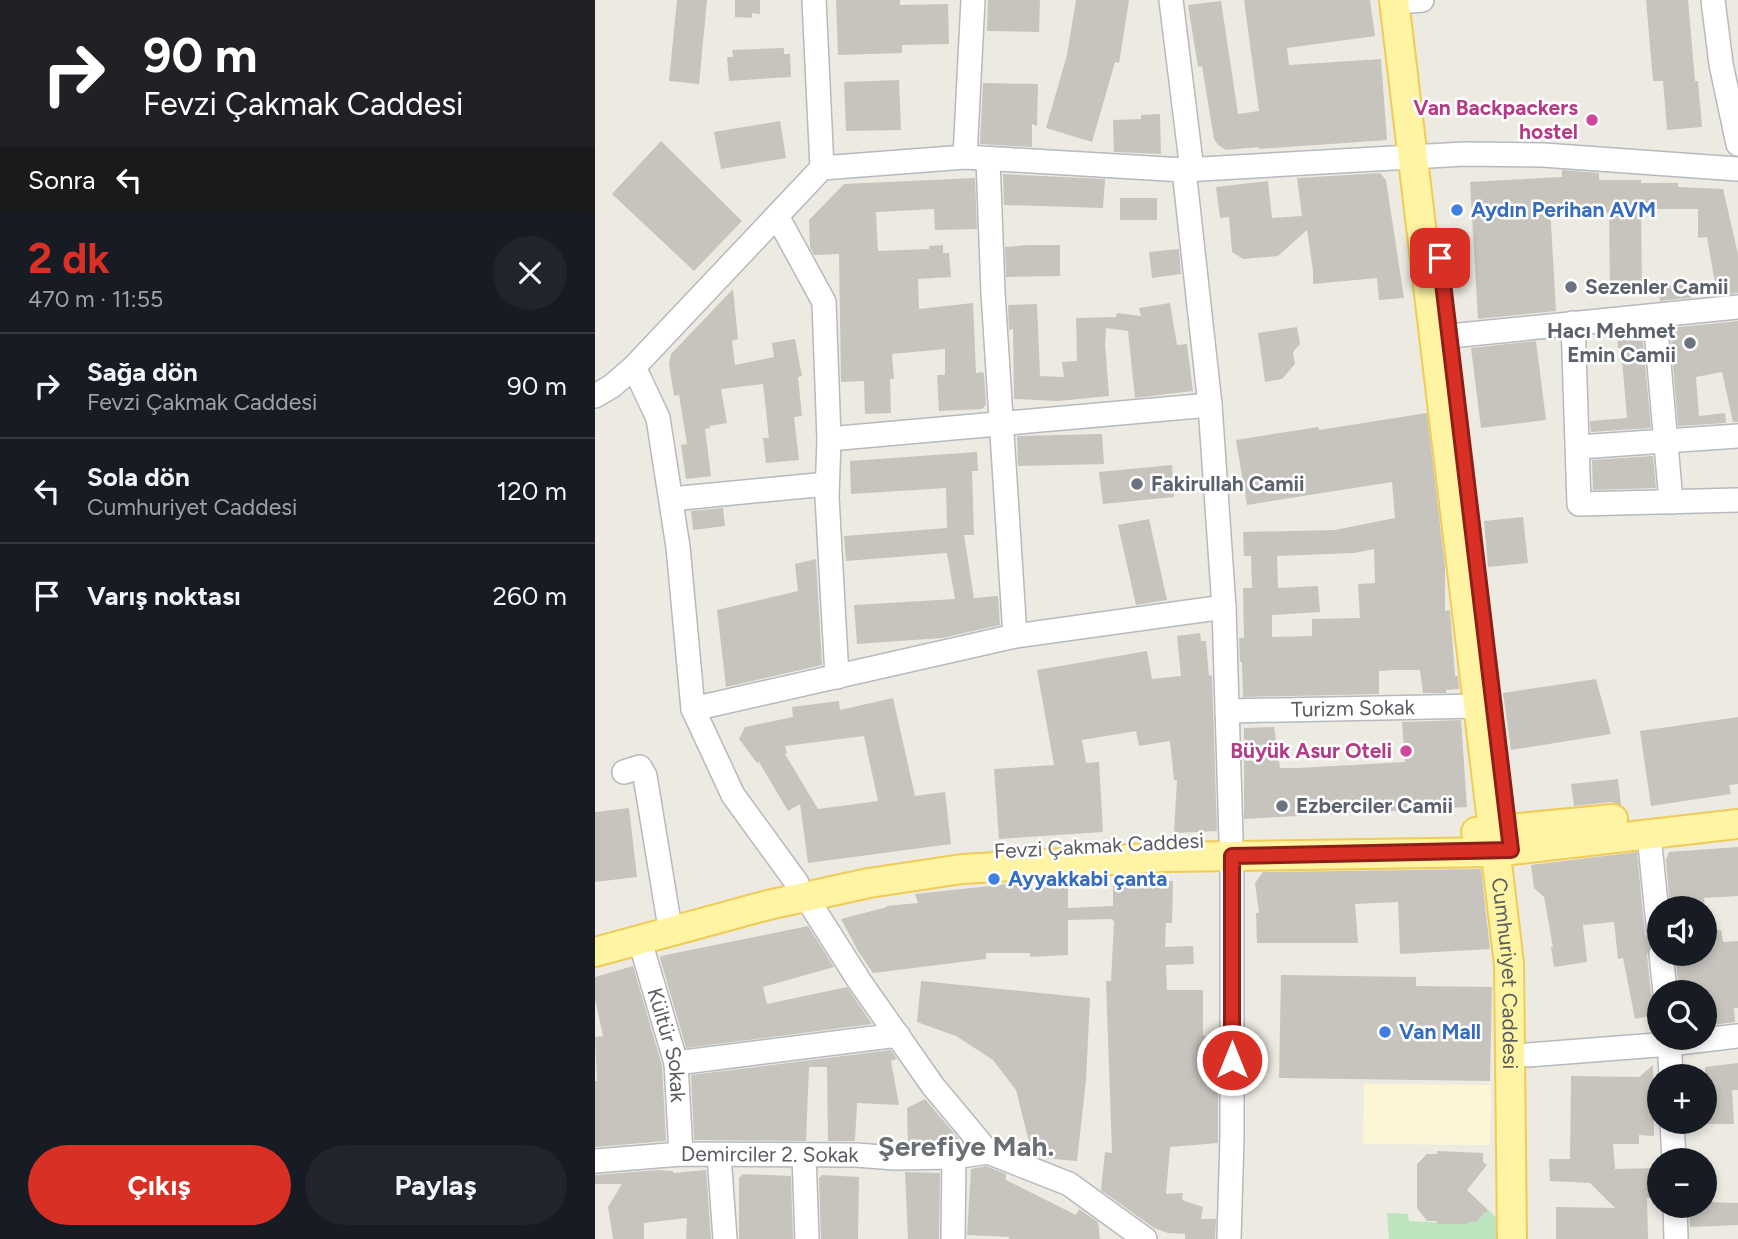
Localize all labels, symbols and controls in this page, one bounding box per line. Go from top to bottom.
text: 90 m [143,25,258,84]
icon: right [28,28,119,119]
text: Fevzi Çakmak Caddesi [143,85,464,123]
place label: Van Backpackers hostel [1413,95,1578,144]
marker: Van Backpackers hostel [1584,112,1600,128]
icon: left [110,161,148,199]
text: Sonra [28,164,96,196]
place label: Aydın Perihan AVM [1471,197,1656,222]
marker: Aydın Perihan AVM [1449,202,1465,218]
pin [1410,228,1470,288]
text: 2 dk [28,233,110,284]
button: close [493,236,567,310]
icon: arrive [1421,239,1459,277]
place label: Sezenler Camii [1585,274,1728,299]
marker: Sezenler Camii [1563,279,1579,295]
text: 470 m · 11:55 [28,285,163,313]
place label: Hacı Mehmet Emin Camii [1547,318,1676,367]
marker: Hacı Mehmet Emin Camii [1682,335,1698,351]
text: Sağa dön [87,356,198,388]
icon: right [28,367,66,405]
text: 90 m [507,370,567,402]
text: Fevzi Çakmak Caddesi [87,388,317,416]
text: Sola dön [87,461,190,493]
place label: Fakirullah Camii [1151,471,1305,496]
icon: left [28,472,66,510]
text: 120 m [497,475,567,507]
marker: Fakirullah Camii [1129,476,1145,492]
text: Cumhuriyet Caddesi [87,493,297,521]
icon: arrive [28,577,66,615]
text: Varış noktası [87,580,241,612]
text: 260 m [493,580,567,612]
street label: Turizm Sokak [1291,694,1416,722]
place label: Büyük Asur Oteli [1230,738,1392,763]
marker: Büyük Asur Oteli [1398,743,1414,759]
place label: Ezberciler Camii [1296,793,1453,818]
marker: Ezberciler Camii [1274,798,1290,814]
street label: Fevzi Çakmak Caddesi [993,828,1205,863]
place label: Ayyakkabi çanta [1008,866,1167,891]
marker: Ayyakkabi çanta [986,871,1002,887]
street label: Cumhuriyet Caddesi [1487,876,1523,1069]
map controls [1647,896,1717,1218]
button: sound [1647,896,1717,966]
button: search [1647,980,1717,1050]
street label: Kültür Sokak [642,985,691,1104]
place label: Van Mall [1399,1019,1481,1044]
position arrow [1195,1023,1269,1097]
marker: Van Mall [1377,1024,1393,1040]
button: + [1647,1064,1717,1134]
district label: Şerefiye Mah. [878,1129,1054,1163]
street label: Demirciler 2. Sokak [681,1141,859,1167]
button: Çıkış [28,1145,291,1225]
button: Paylaş [305,1145,567,1225]
button: − [1647,1148,1717,1218]

